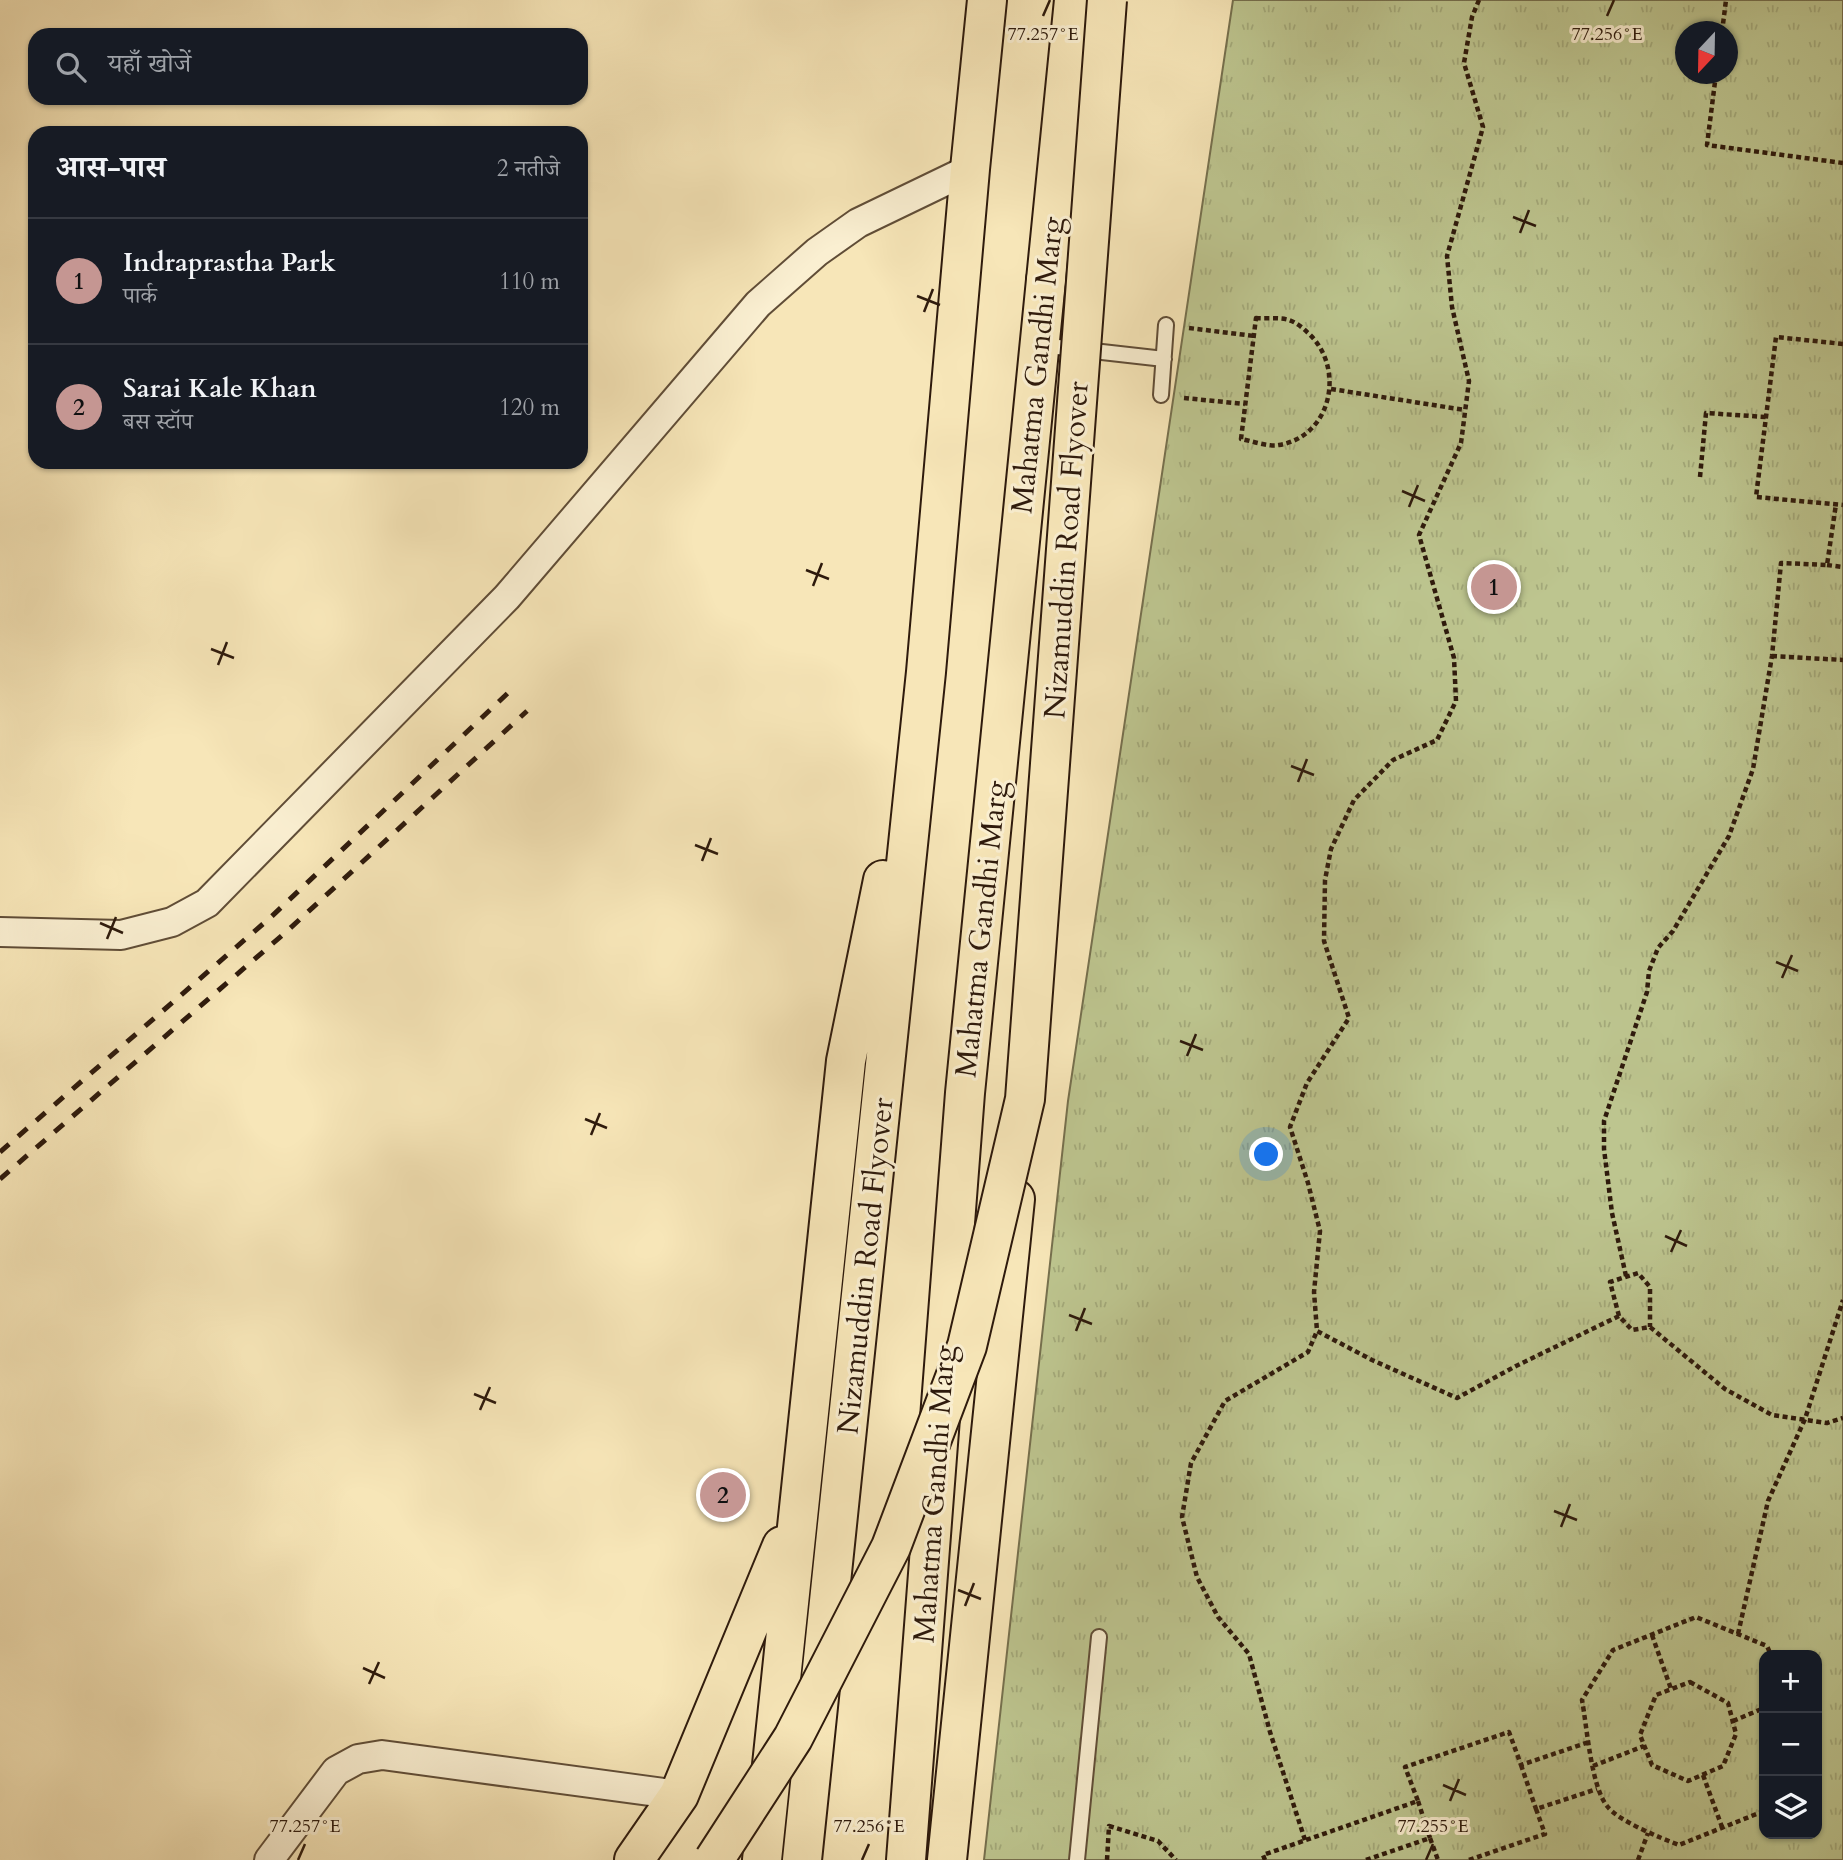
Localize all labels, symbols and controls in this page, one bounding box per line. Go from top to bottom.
north arrow [1675,21,1738,84]
text: 77.257°E [1008,22,1079,47]
text: 77.256°E [1572,22,1643,47]
search box [28,28,588,105]
text: यहाँ खोजें [108,46,191,81]
icon: search [52,48,90,86]
text: आस-पास [56,147,166,188]
text: 2 नतीजे [497,153,560,184]
street label: Mahatma Gandhi Marg [1002,214,1073,515]
text: Indraprastha Park [123,245,336,280]
text: 1 [73,266,85,297]
text: 110 m [499,266,560,297]
text: पार्क [123,280,157,311]
text: Sarai Kale Khan [123,371,317,406]
street label: Nizamuddin Road Flyover [1034,380,1099,720]
text: 2 [73,392,85,423]
text: 120 m [499,392,560,423]
text: बस स्टॉप [123,406,193,437]
pin: 1 [1471,561,1517,613]
street label: Mahatma Gandhi Marg [946,778,1017,1079]
street label: Nizamuddin Road Flyover [827,1096,904,1436]
your location [1249,1137,1283,1171]
street label: Mahatma Gandhi Marg [904,1344,965,1644]
pin: 2 [700,1469,746,1521]
map controls [1759,1650,1822,1839]
button: + [1759,1650,1822,1713]
button: − [1759,1713,1822,1776]
button: layers [1759,1776,1822,1839]
text: 77.257°E [270,1814,341,1839]
text: 77.256°E [834,1814,905,1839]
text: 77.255°E [1398,1814,1469,1839]

